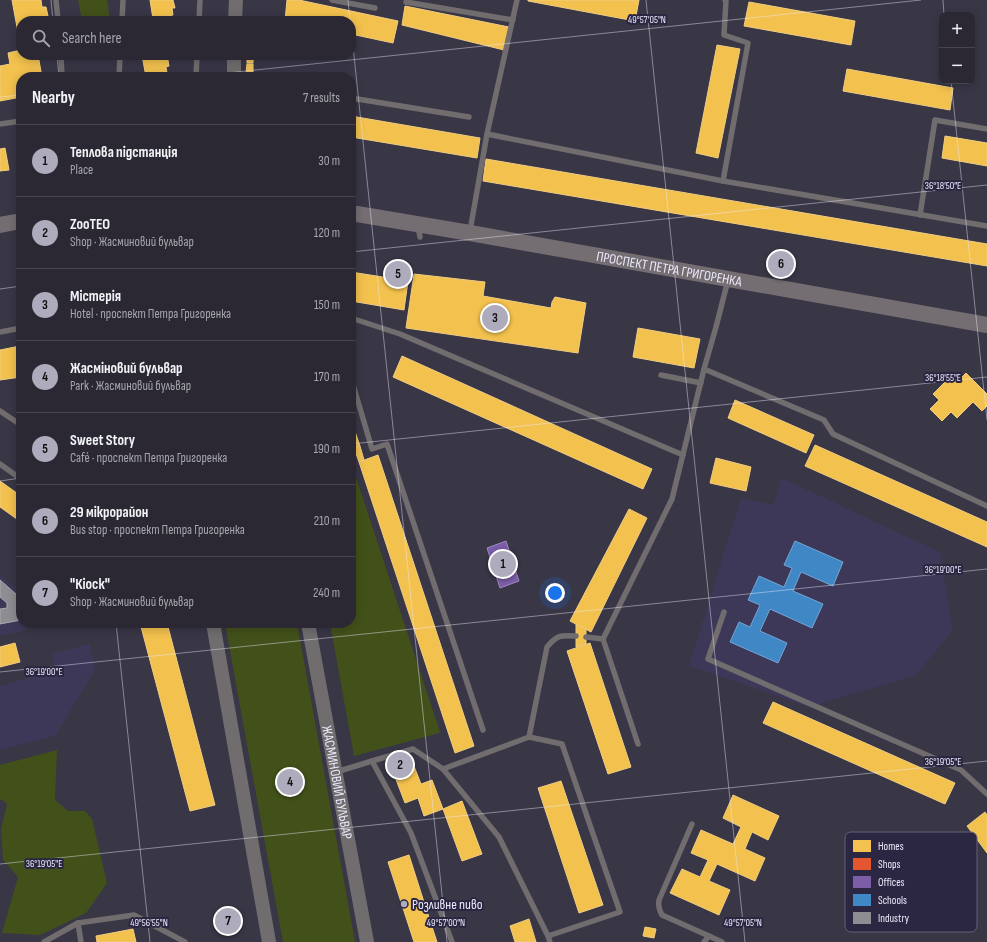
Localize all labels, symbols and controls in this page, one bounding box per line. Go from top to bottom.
map controls [939,12,975,84]
button: + [939,12,975,48]
text: 49°57'05"N [628,14,666,26]
search box [16,16,356,60]
icon: search [30,27,52,49]
text: Search here [62,29,122,48]
button: − [939,48,975,84]
text: Nearby [32,88,75,108]
text: 7 results [303,90,340,106]
text: Теплова підстанція [70,143,177,162]
text: 1 [42,153,48,169]
text: 30 m [318,153,340,169]
text: Place [70,162,93,178]
text: 36°18'50"E [925,180,961,192]
text: ZooTEO [70,215,110,234]
text: 2 [42,225,48,241]
text: 120 m [314,225,340,241]
text: Shop · Жасминовий бульвар [70,234,194,250]
street label: ПРОСПЕКТ ПЕТРА ГРИГОРЕНКА [595,248,744,290]
pin: 6 [768,249,794,279]
pin: 5 [385,259,411,289]
text: Містерія [70,287,121,306]
text: 3 [42,297,48,313]
text: 150 m [314,297,340,313]
pin: 3 [482,303,508,333]
text: Hotel · проспект Петра Григоренка [70,306,231,322]
text: Жасміновий бульвар [70,359,183,378]
text: 4 [42,369,48,385]
text: 170 m [314,369,340,385]
text: 36°18'55"E [925,372,961,384]
text: Park · Жасминовий бульвар [70,378,191,394]
text: Sweet Story [70,431,135,450]
text: 5 [42,441,48,457]
text: 190 m [313,441,340,457]
text: Café · проспект Петра Григоренка [70,450,227,466]
text: 29 мікрорайон [70,503,148,522]
text: 6 [42,513,48,529]
text: 210 m [314,513,340,529]
text: Bus stop · проспект Петра Григоренка [70,522,245,538]
pin: 1 [490,549,516,579]
text: 36°19'00"E [925,564,962,576]
text: "Кіоск" [70,575,110,594]
your location [545,583,565,603]
text: 7 [42,585,48,601]
text: 240 m [313,585,340,601]
text: Shop · Жасминовий бульвар [70,594,194,610]
text: 36°19'00"E [26,666,63,678]
street label: ЖАСМИНОВИЙ БУЛЬВАР [318,724,356,841]
pin: 2 [387,750,413,780]
text: 36°19'05"E [925,756,961,768]
pin: 4 [277,767,303,797]
legend [845,832,977,932]
text: Homes [878,840,904,853]
text: 36°19'05"E [26,858,62,870]
text: Shops [878,858,901,871]
text: Offices [878,876,905,889]
text: Schools [878,894,907,907]
place label: Розливне пиво [412,896,483,913]
marker: Розливне пиво [399,899,409,909]
pin: 7 [215,906,241,936]
text: Industry [878,912,910,925]
text: 49°56'55"N [130,917,168,929]
text: 49°57'00"N [427,917,465,929]
text: 49°57'05"N [724,917,762,929]

